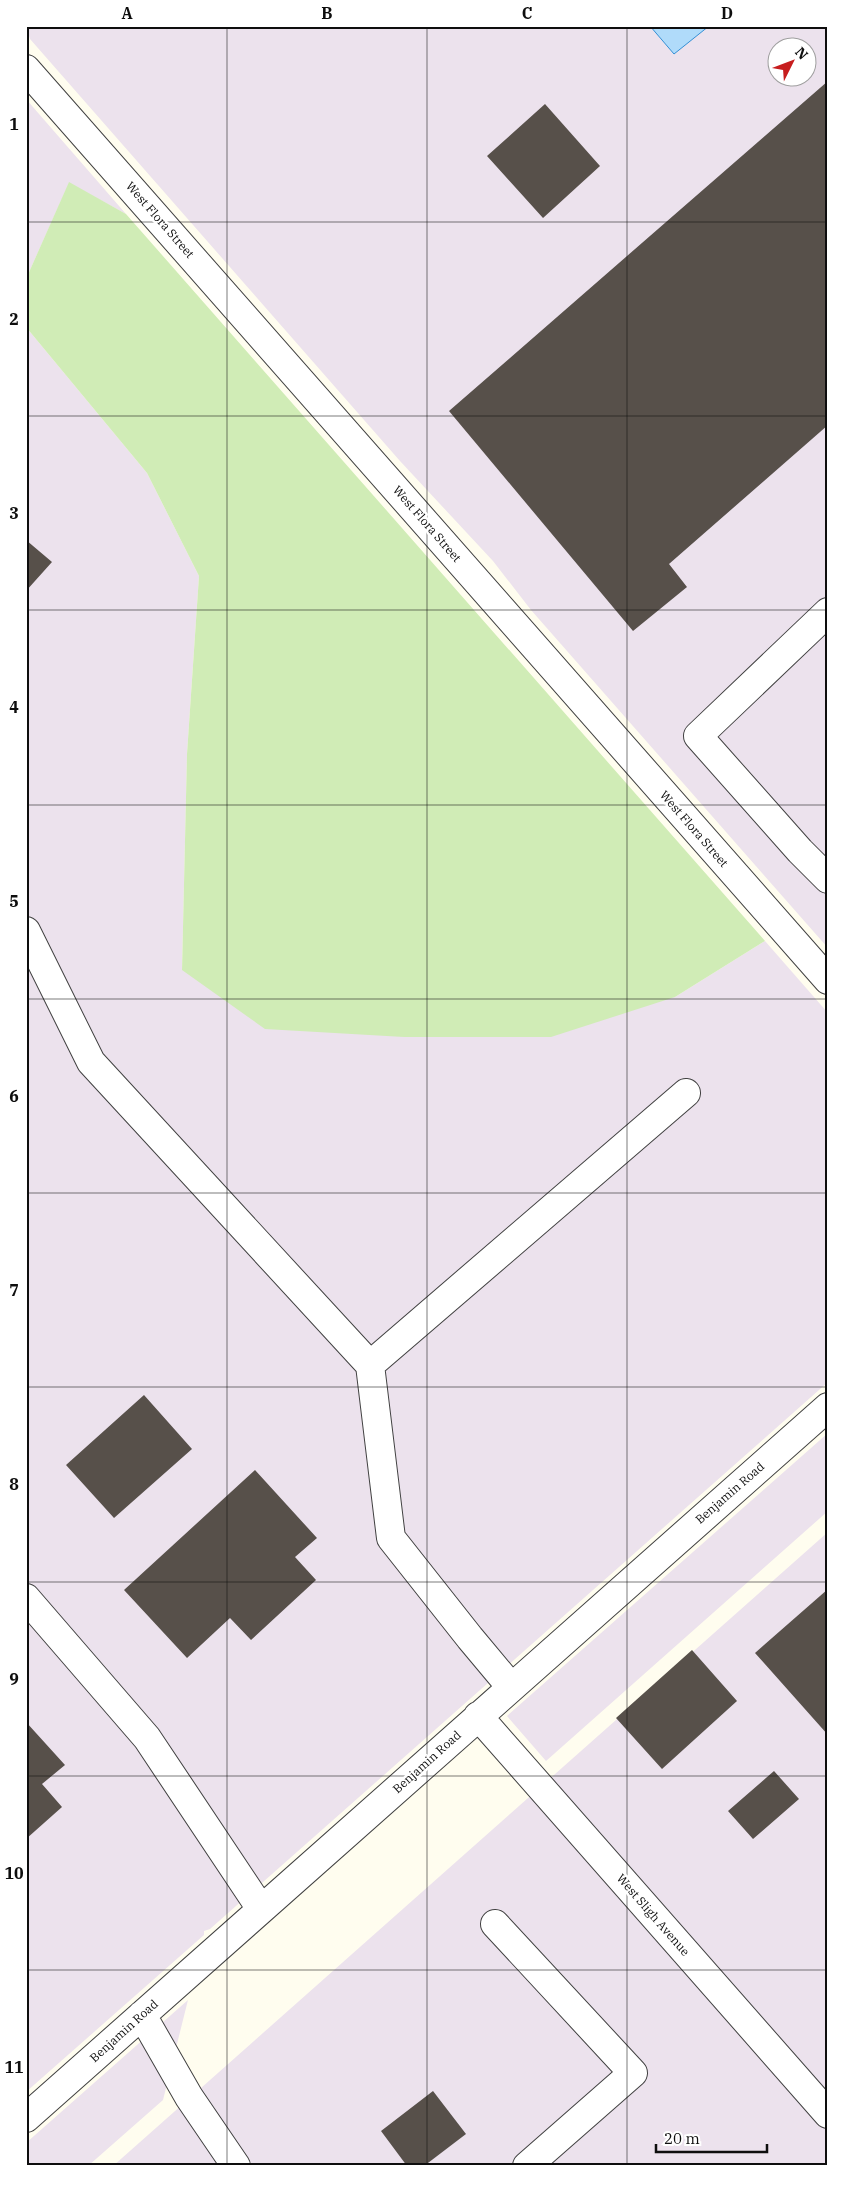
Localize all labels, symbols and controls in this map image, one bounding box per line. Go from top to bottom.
text: A [121,3,133,23]
text: B [321,3,333,23]
text: C [522,3,532,23]
text: D [721,3,733,23]
north arrow [766,38,816,88]
text: N [791,43,812,63]
text: 1 [9,114,19,134]
street label: West Flora Street [123,178,198,261]
text: 2 [9,309,19,329]
street label: West Flora Street [390,482,465,565]
text: 3 [9,503,19,523]
text: 4 [9,697,19,717]
street label: West Flora Street [657,787,732,870]
text: 5 [9,891,19,911]
text: 6 [9,1086,19,1106]
text: 7 [9,1280,19,1300]
street label: Benjamin Road [692,1459,767,1527]
text: 8 [9,1474,19,1494]
text: 9 [9,1669,19,1689]
street label: Benjamin Road [389,1727,464,1796]
text: 10 [4,1863,24,1883]
street label: West Sligh Avenue [614,1871,693,1959]
street label: Benjamin Road [86,1996,161,2065]
text: 11 [4,2057,24,2077]
scale bar [656,2122,768,2154]
text: 20 m [664,2129,700,2148]

